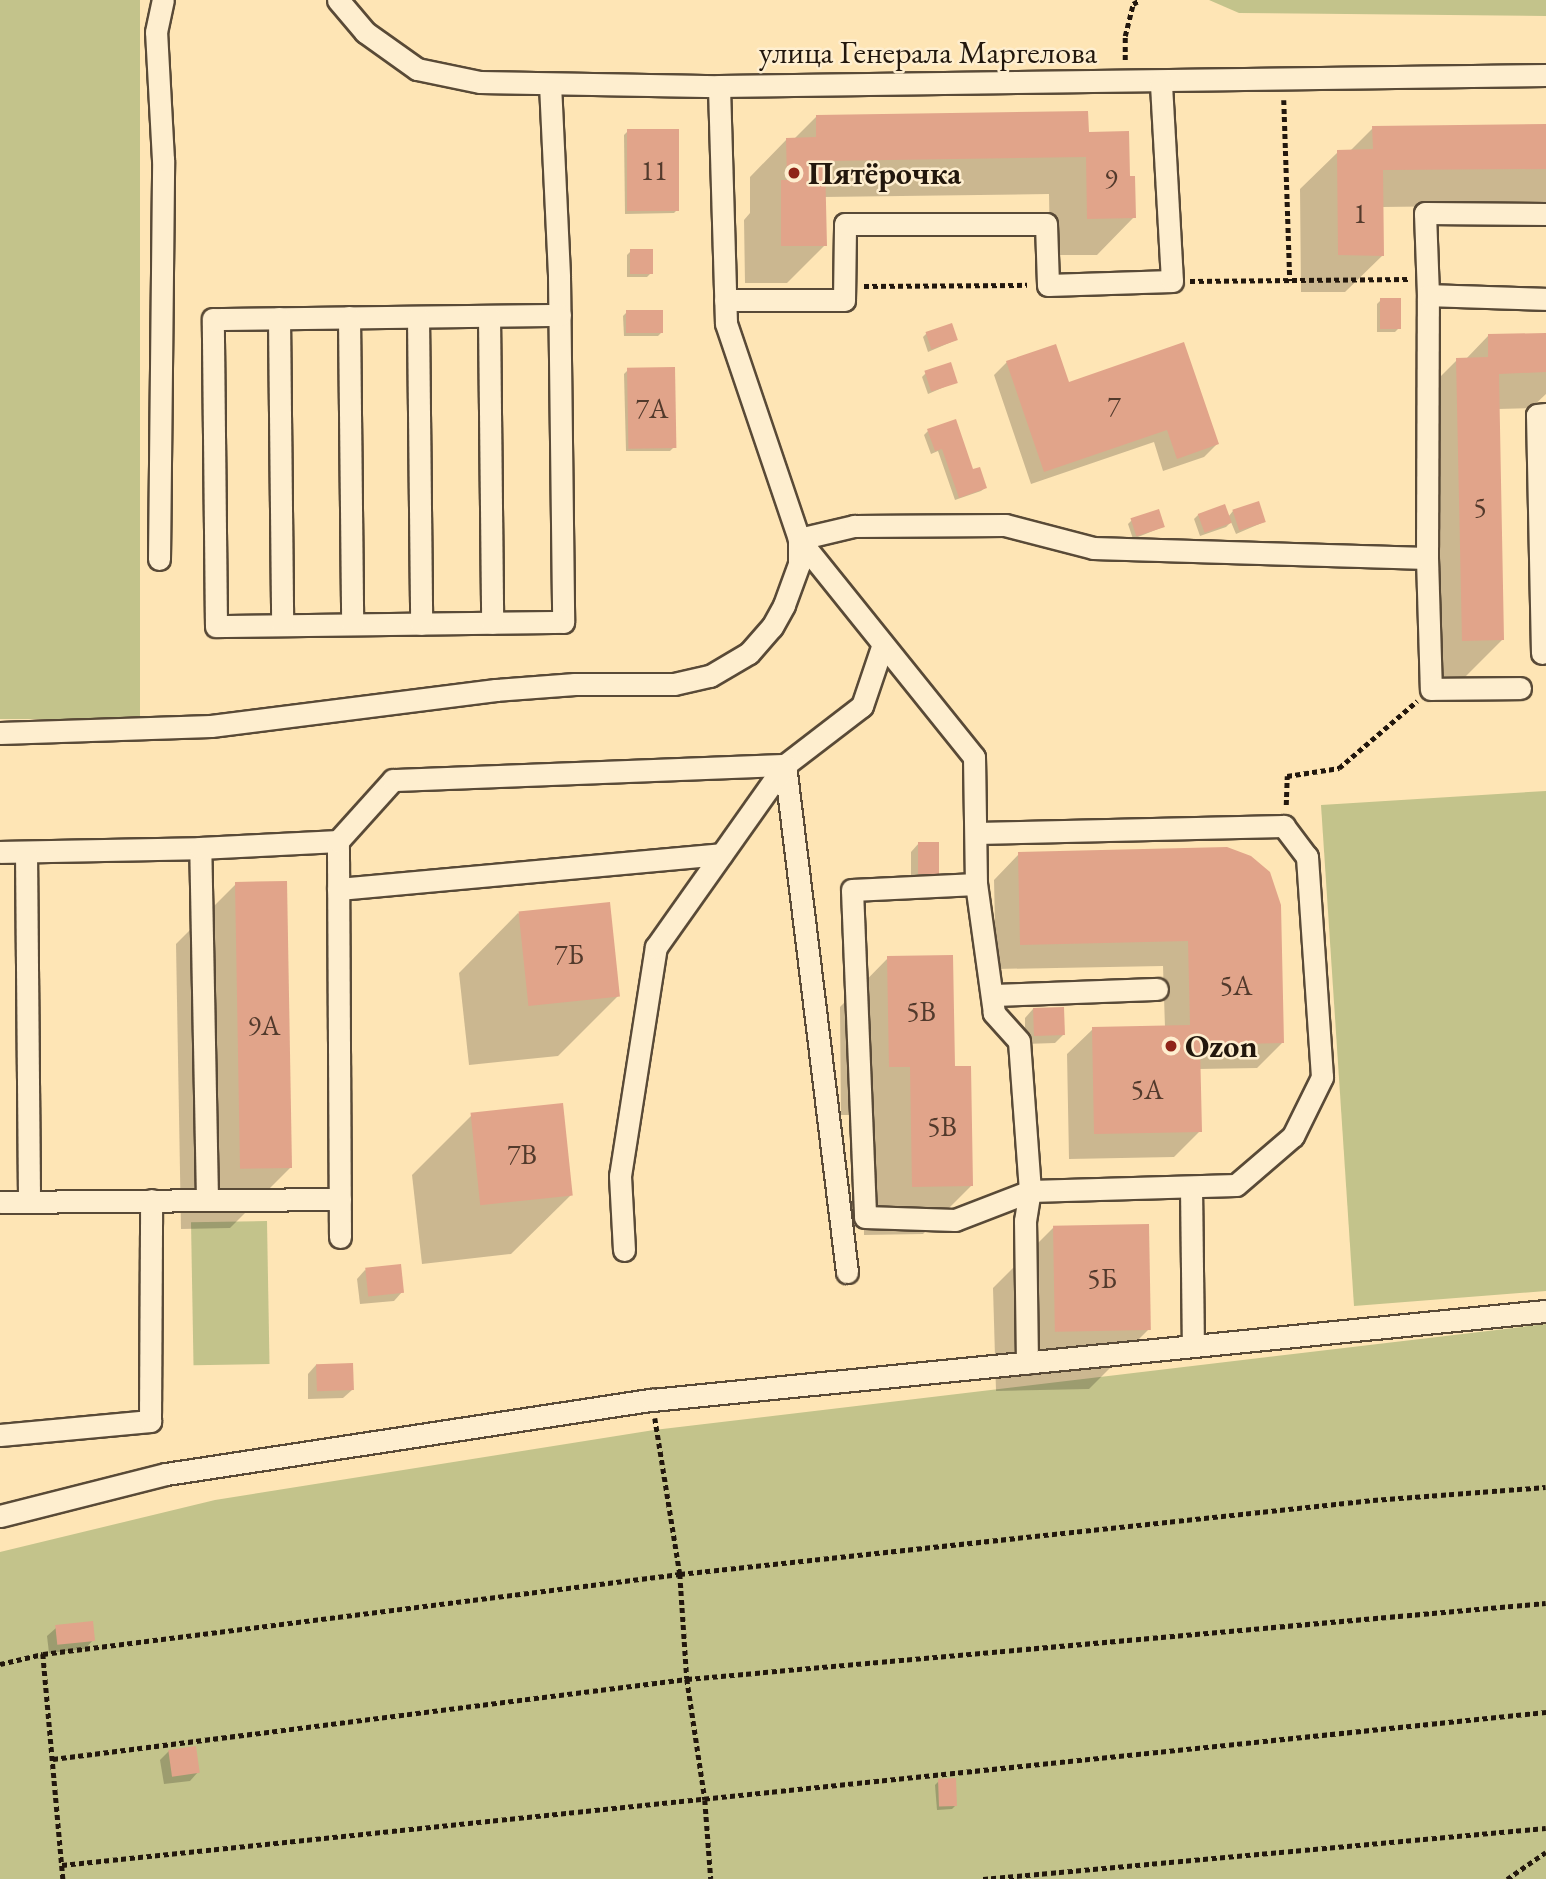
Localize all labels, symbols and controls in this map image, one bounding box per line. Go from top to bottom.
street label: улица Генерала Маргелова [759,33,1097,71]
house number: 11 [641,153,667,187]
place label: Пятёрочка [808,154,961,192]
house number: 9 [1104,161,1118,195]
marker: Пятёрочка [786,165,802,181]
house number: 1 [1353,196,1367,230]
house number: 7 [1107,389,1121,423]
house number: 7А [636,391,668,425]
house number: 5 [1473,490,1487,524]
house number: 7Б [554,937,584,971]
house number: 5А [1220,968,1252,1002]
house number: 5В [906,994,936,1028]
house number: 9А [248,1008,280,1042]
place label: Ozon [1185,1027,1258,1065]
marker: Ozon [1163,1038,1179,1054]
house number: 5А [1131,1072,1163,1106]
house number: 5В [927,1109,957,1143]
house number: 7В [507,1137,537,1171]
house number: 5Б [1087,1261,1117,1295]

